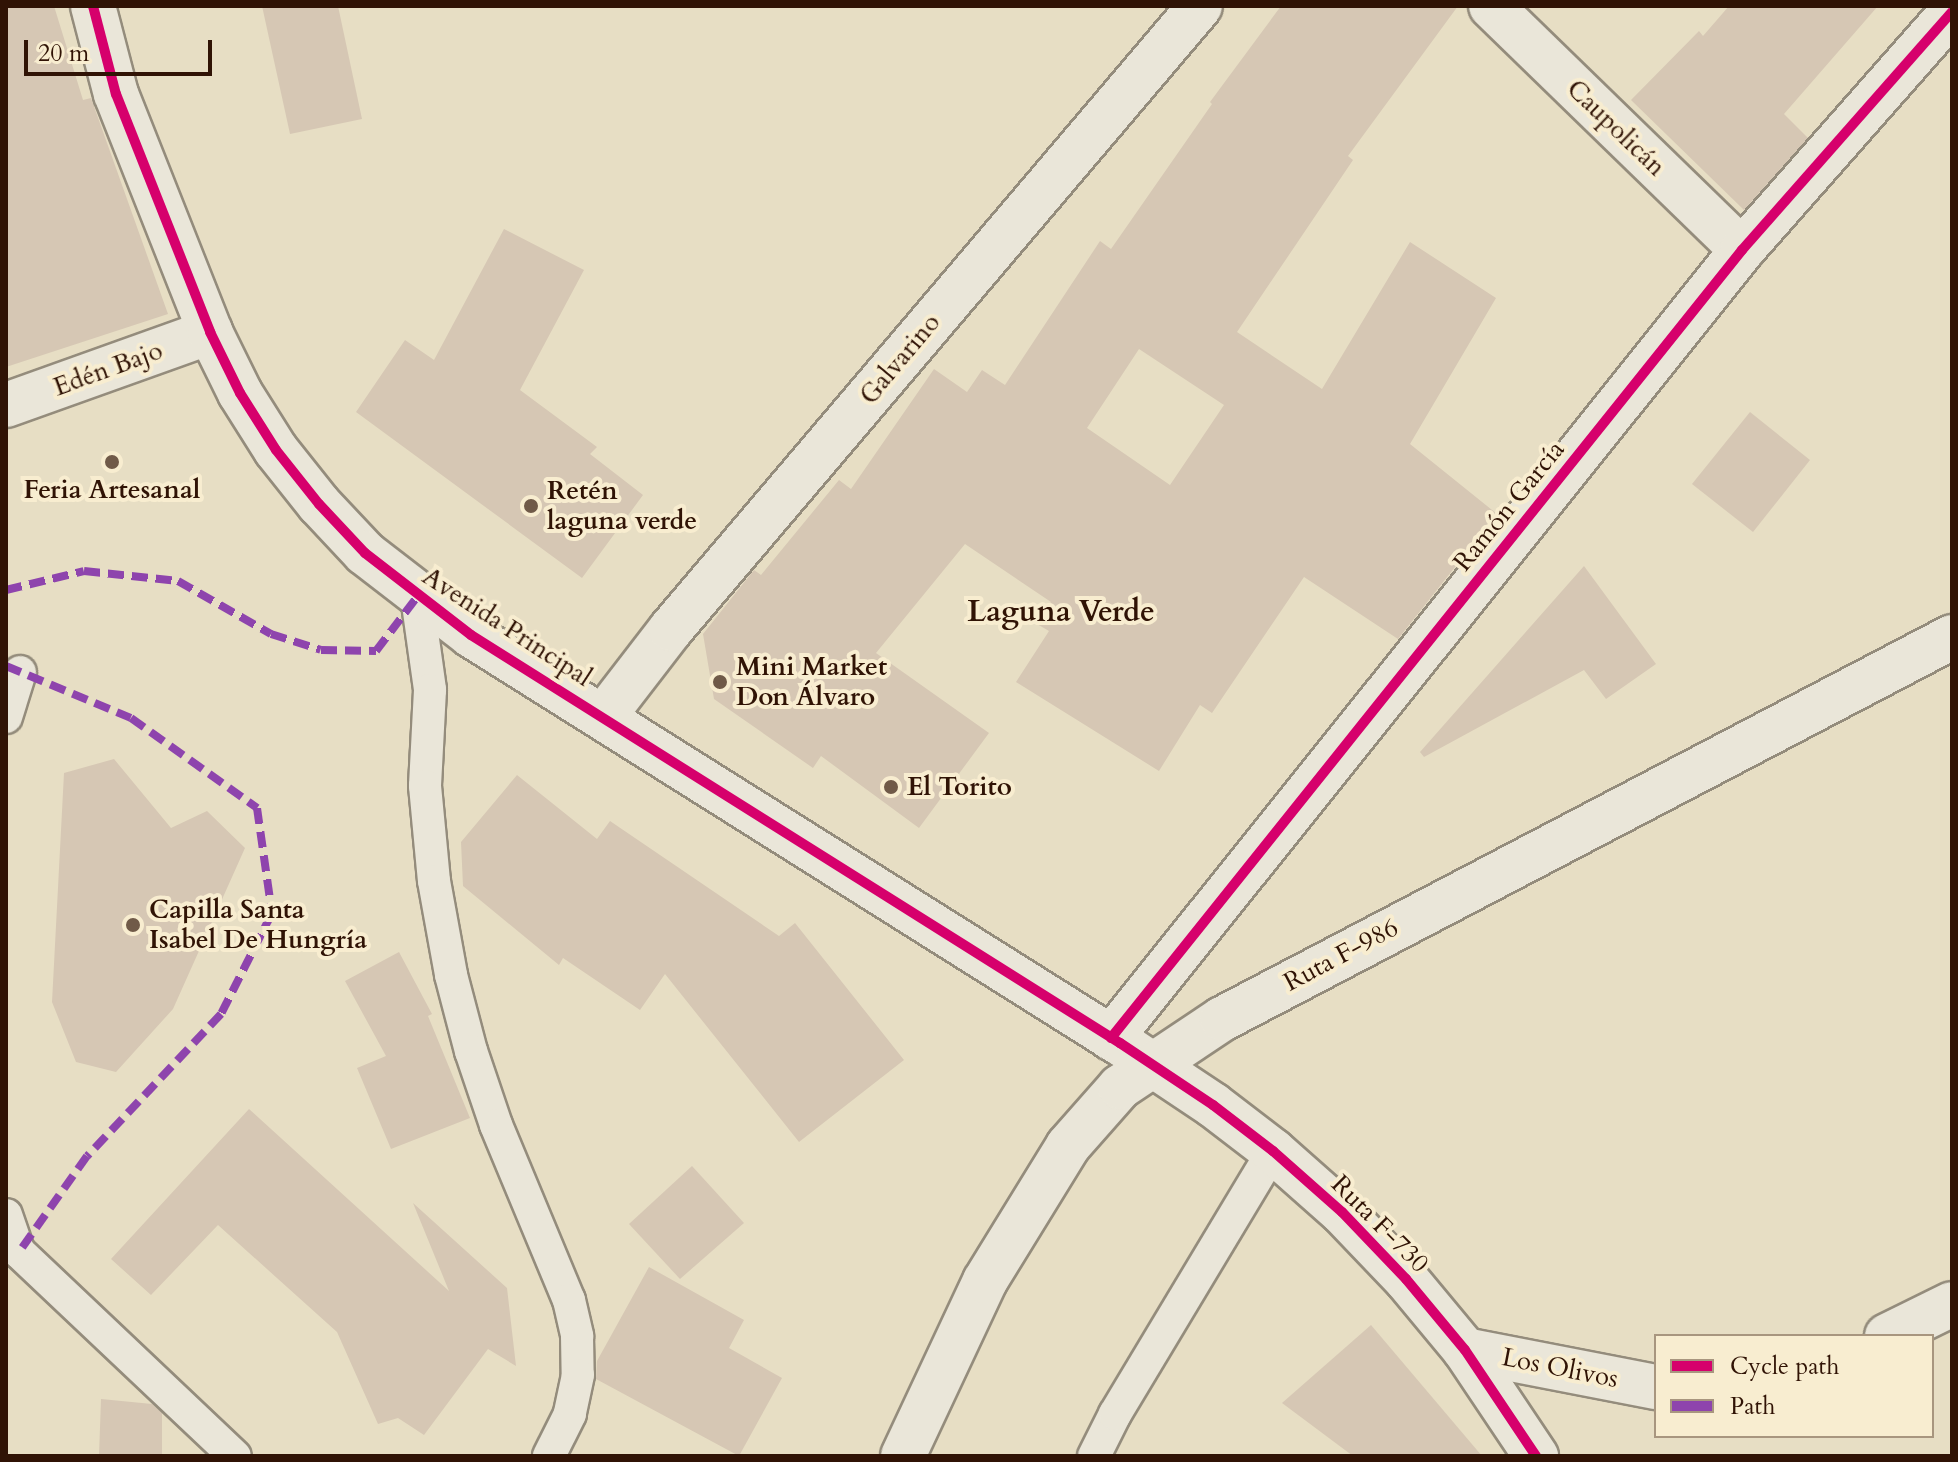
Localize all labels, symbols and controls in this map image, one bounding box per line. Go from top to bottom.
scale bar [28,24,216,74]
text: 20 m [38,37,89,70]
street label: Caupolicán [1560,73,1672,183]
street label: Galvarino [853,307,947,411]
street label: Edén Bajo [49,335,167,403]
street label: Ramón García [1447,434,1571,578]
marker: Feria Artesanal [103,453,121,471]
place label: Feria Artesanal [24,474,200,506]
place label: Retén laguna verde [547,475,697,536]
marker: Retén laguna verde [522,497,540,515]
street label: Avenida Principal [417,561,597,693]
district label: Laguna Verde [967,594,1155,630]
place label: Mini Market Don Álvaro [736,651,887,712]
marker: Mini Market Don Álvaro [711,673,729,691]
place label: El Torito [907,771,1012,803]
marker: El Torito [882,778,900,796]
place label: Capilla Santa Isabel De Hungría [149,894,367,956]
street label: Ruta F-986 [1278,912,1404,998]
marker: Capilla Santa Isabel De Hungría [124,916,142,934]
street label: Ruta F-730 [1325,1169,1435,1279]
legend [1654,1334,1934,1438]
street label: Los Olivos [1499,1341,1621,1395]
text: Cycle path [1730,1350,1839,1383]
text: Path [1730,1390,1775,1423]

